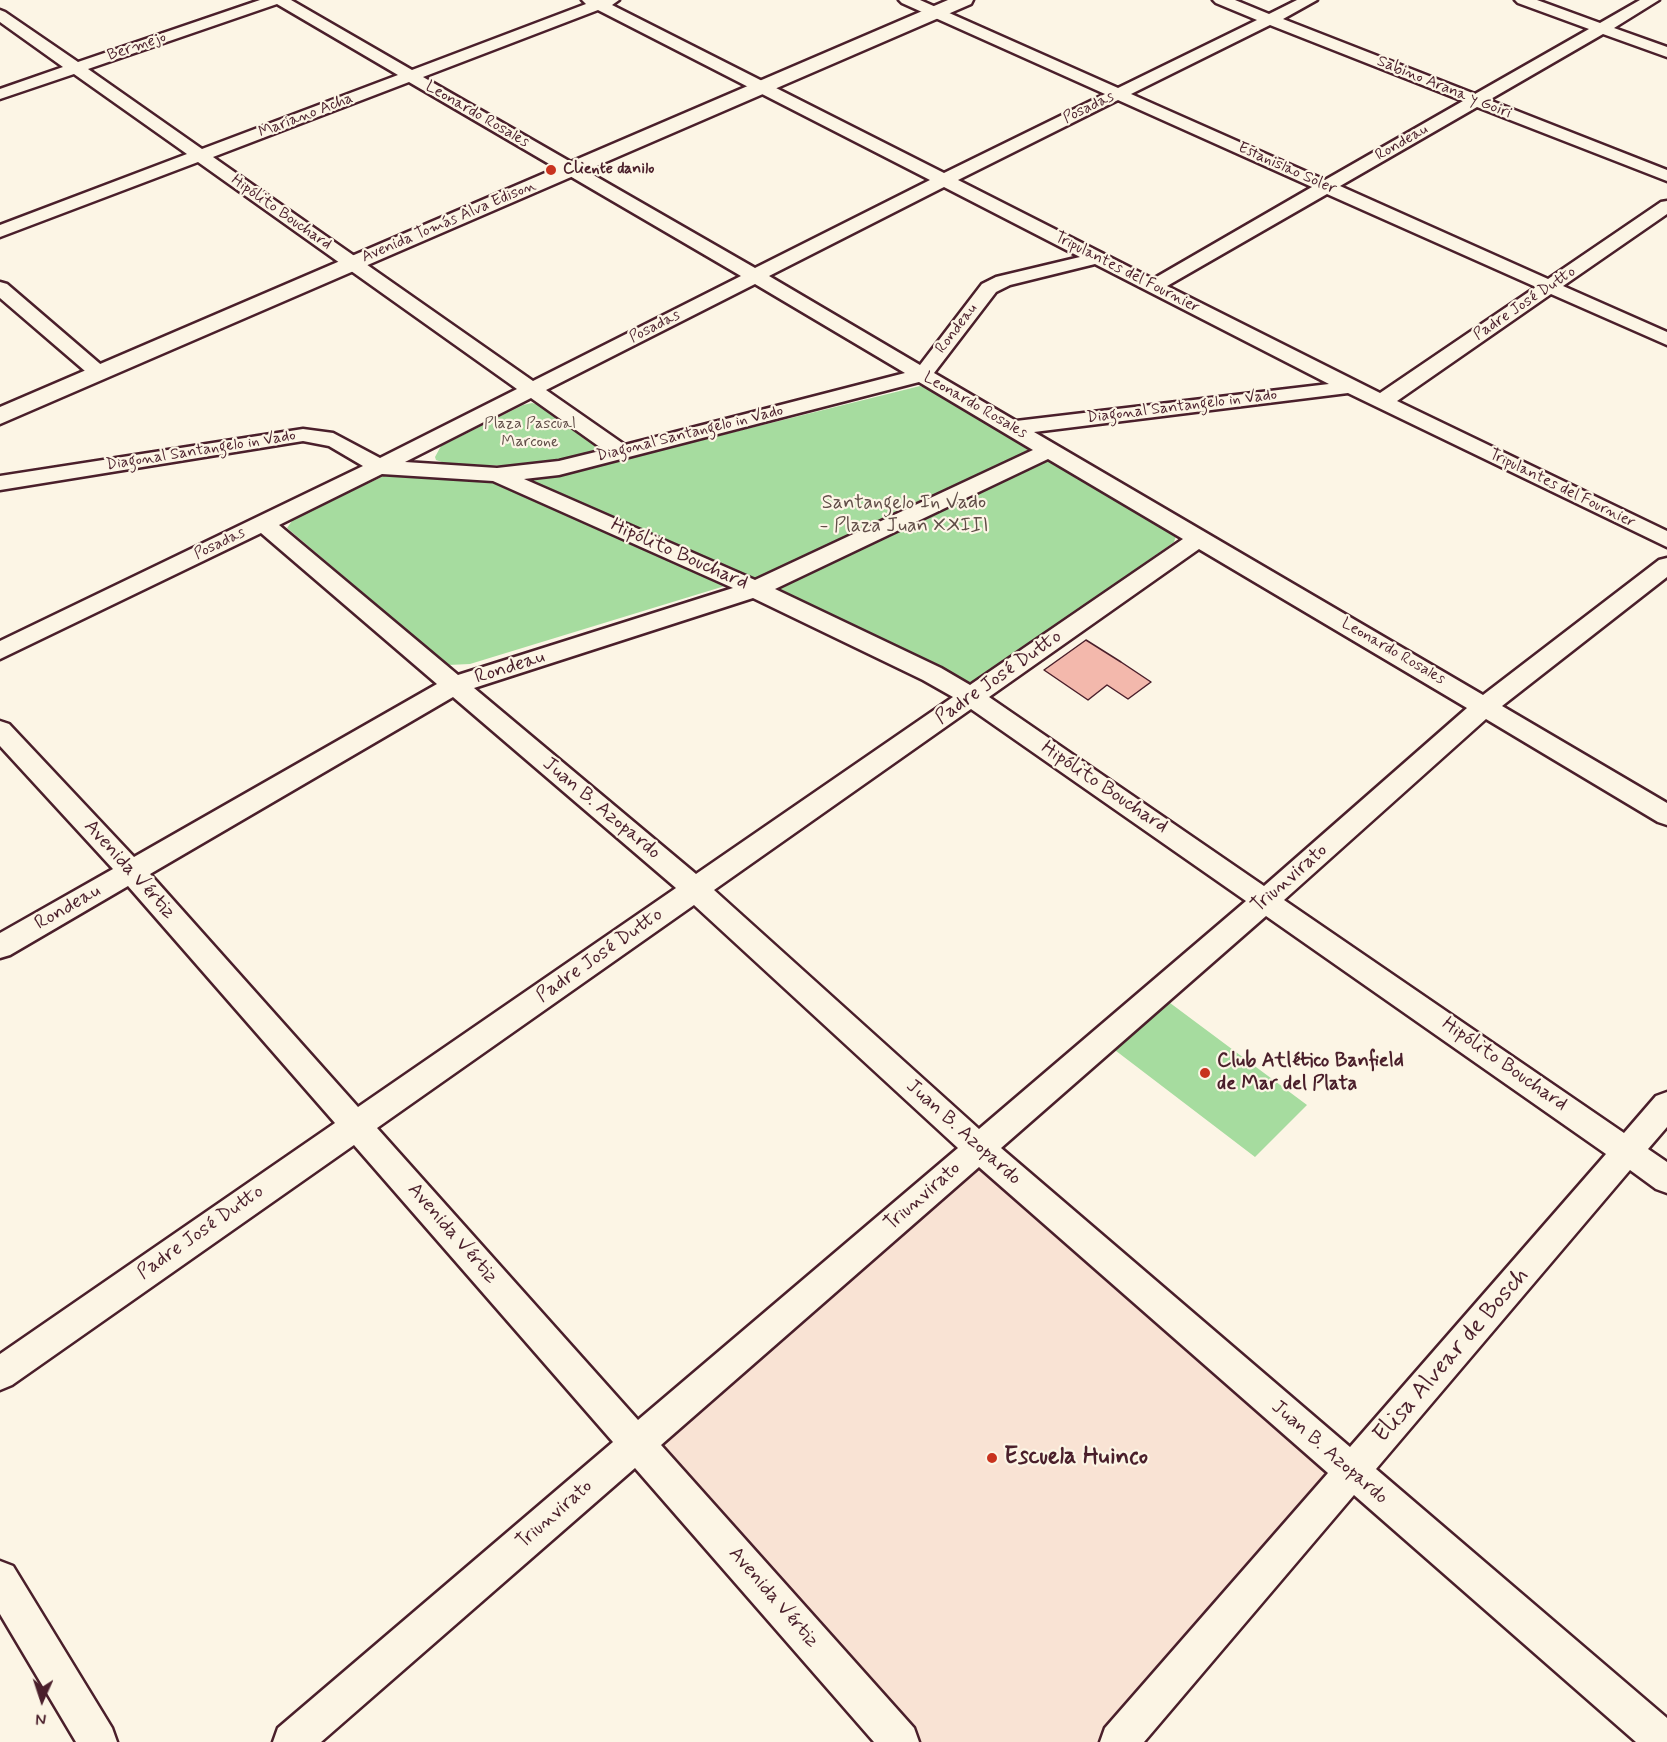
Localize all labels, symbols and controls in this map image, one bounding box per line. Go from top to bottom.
street label: Bermejo [105,28,169,66]
street label: Sabino Arana y Goiri [1374,52,1514,124]
street label: Leonardo Rosales [422,77,532,153]
street label: Posadas [1060,87,1118,129]
street label: Mariano Acha [256,89,356,143]
street label: Rondeau [1372,120,1432,166]
street label: Estanislao Soler [1235,139,1339,199]
place label: Cliente danilo [563,160,654,180]
marker: Cliente danilo [544,163,558,177]
street label: Hipólito Bouchard [227,171,335,255]
street label: Avenida Tomás Alva Edison [359,177,539,267]
street label: Tripulantes del Fournier [1051,228,1203,318]
street label: Padre José Dutto [1470,263,1580,345]
street label: Rondeau [932,300,982,358]
street label: Posadas [626,306,684,348]
street label: Leonardo Rosales [920,368,1030,444]
street label: Diagonal Santangelo in Vado [1086,386,1278,428]
street label: Diagonal Santangelo in Vado [595,401,785,467]
park label: Plaza Pascual Marcone [484,415,576,453]
street label: Diagonal Santangelo in Vado [105,427,297,475]
street label: Tripulantes del Fournier [1486,445,1638,533]
park label: Santangelo In Vado - Plaza Juan XXIII [820,492,988,539]
street label: Hipólito Bouchard [607,514,751,596]
street label: Posadas [191,523,249,565]
street label: Leonardo Rosales [1338,614,1448,690]
street label: Padre José Dutto [931,625,1067,731]
street label: Rondeau [472,645,548,691]
street label: Hipólito Bouchard [1036,737,1172,839]
street label: Juan B. Azopardo [537,753,665,865]
street label: Avenida Vértiz [78,815,180,925]
street label: Triunvirato [1247,839,1333,919]
street label: Rondeau [31,880,105,936]
street label: Padre José Dutto [532,903,668,1009]
street label: Hipólito Bouchard [1436,1013,1572,1117]
place label: Club Atlético Banfield de Mar del Plata [1217,1050,1404,1097]
marker: Club Atlético Banfield de Mar del Plata [1198,1066,1212,1080]
street label: Juan B. Azopardo [900,1075,1026,1191]
street label: Triunvirato [880,1157,966,1237]
street label: Avenida Vértiz [402,1179,502,1289]
street label: Padre José Dutto [133,1180,269,1286]
street label: Elisa Alvear de Bosch [1368,1263,1536,1449]
street label: Juan B. Azopardo [1266,1396,1392,1510]
place label: Escuela Huinco [1004,1444,1148,1472]
marker: Escuela Huinco [985,1451,999,1465]
street label: Triunvirato [512,1475,598,1555]
street label: Avenida Vértiz [723,1543,823,1653]
north arrow [12,1670,72,1730]
text: N [35,1708,47,1729]

